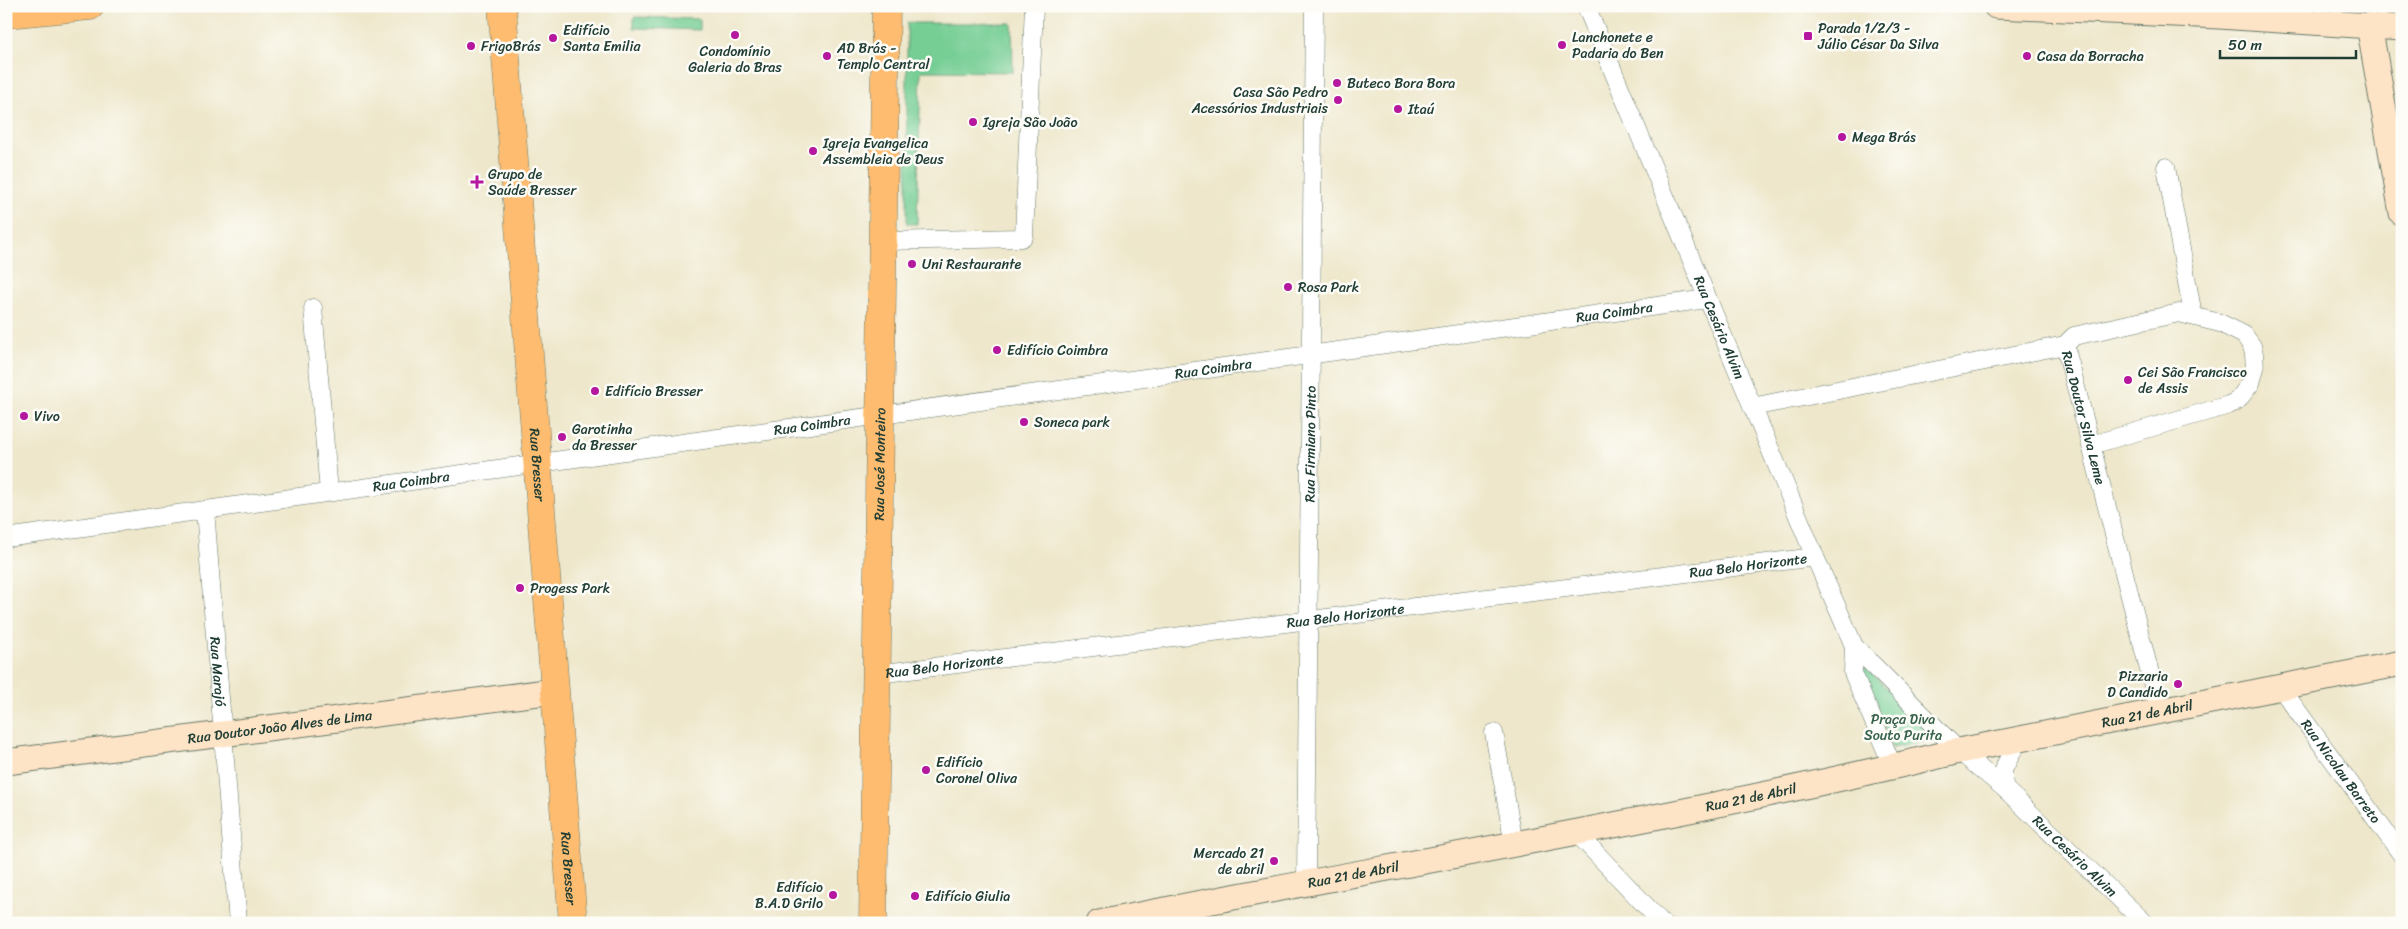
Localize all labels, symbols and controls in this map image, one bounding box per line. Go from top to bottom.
place label: Parada 1/2/3 - Júlio César Da Silva [1817,16,1939,57]
place label: Edifício Santa Emilia [563,18,641,59]
place label: Lanchonete e Padaria do Ben [1572,25,1664,66]
scale bar [2220,28,2357,60]
marker: Condomínio Galeria do Bras [729,29,741,41]
marker: Parada 1/2/3 - Júlio César Da Silva [1802,30,1814,42]
marker: Edifício Santa Emilia [547,32,559,44]
text: 50 m [2228,32,2263,58]
place label: FrigoBrás [481,34,541,59]
place label: AD Brás - Templo Central [836,36,931,77]
place label: Condomínio Galeria do Bras [688,39,782,80]
marker: Lanchonete e Padaria do Ben [1556,39,1568,51]
marker: FrigoBrás [465,40,477,52]
place label: Casa da Borracha [2037,44,2144,69]
marker: AD Brás - Templo Central [821,50,833,62]
marker: Casa da Borracha [2021,50,2033,62]
place label: Buteco Bora Bora [1347,71,1455,96]
marker: Buteco Bora Bora [1331,77,1343,89]
place label: Casa São Pedro Acessórios Industriais [1191,80,1329,121]
marker: Casa São Pedro Acessórios Industriais [1332,94,1344,106]
place label: Itaú [1407,97,1435,122]
marker: Itaú [1392,103,1404,115]
place label: Igreja São João [982,110,1078,135]
marker: Igreja São João [967,116,979,128]
place label: Mega Brás [1852,125,1916,150]
place label: Igreja Evangelica Assembleia de Deus [822,131,944,172]
marker: Mega Brás [1836,131,1848,143]
marker: Igreja Evangelica Assembleia de Deus [807,145,819,157]
place label: Grupo de Saúde Bresser [488,162,577,203]
marker: Grupo de Saúde Bresser [470,175,484,189]
place label: Uni Restaurante [922,252,1022,277]
marker: Uni Restaurante [906,258,918,270]
street label: Rua Cesário Alvim [1686,272,1752,384]
place label: Rosa Park [1298,275,1359,300]
marker: Rosa Park [1282,281,1294,293]
street label: Rua Coimbra [1574,295,1655,330]
place label: Edifício Coimbra [1007,338,1108,363]
marker: Edifício Coimbra [991,344,1003,356]
street label: Rua Doutor Silva Leme [2054,348,2113,487]
street label: Rua Coimbra [1173,351,1254,387]
place label: Cei São Francisco de Assis [2138,360,2247,401]
marker: Cei São Francisco de Assis [2122,374,2134,386]
place label: Edifício Bresser [605,379,704,404]
marker: Edifício Bresser [589,385,601,397]
street label: Rua Firmiano Pinto [1297,385,1324,503]
place label: Vivo [34,404,60,429]
street label: Rua Coimbra [772,407,853,443]
street label: Rua José Monteiro [867,407,893,521]
marker: Vivo [18,410,30,422]
place label: Soneca park [1034,410,1110,435]
marker: Soneca park [1018,416,1030,428]
place label: Garotinha da Bresser [572,417,638,458]
street label: Rua Bresser [522,427,552,503]
marker: Garotinha da Bresser [556,431,568,443]
street label: Rua Coimbra [371,464,452,499]
street label: Rua Belo Horizonte [1688,546,1809,586]
place label: Progess Park [530,576,610,601]
marker: Progess Park [514,582,526,594]
street label: Rua Belo Horizonte [1285,596,1406,636]
street label: Rua Marajó [202,636,233,708]
street label: Rua Belo Horizonte [884,646,1005,686]
place label: Pizzaria D Candido [2107,664,2168,705]
marker: Pizzaria D Candido [2172,678,2184,690]
street label: Rua 21 de Abril [2100,693,2196,735]
street label: Rua Doutor João Alves de Lima [186,703,374,751]
park label: Praça Diva Souto Purita [1864,707,1942,748]
street label: Rua Nicolau Barreto [2294,714,2387,829]
place label: Edifício Coronel Oliva [936,750,1018,791]
marker: Edifício Coronel Oliva [920,764,932,776]
street label: Rua 21 de Abril [1703,776,1800,819]
street label: Rua Cesário Alvim [2026,809,2123,904]
street label: Rua Bresser [553,831,584,907]
place label: Mercado 21 de abril [1194,841,1265,882]
street label: Rua 21 de Abril [1306,854,1402,896]
marker: Mercado 21 de abril [1268,855,1280,867]
place label: Edifício B.A.D Grilo [755,875,823,916]
place label: Edifício Giulia [925,884,1010,909]
marker: Edifício B.A.D Grilo [827,889,839,901]
marker: Edifício Giulia [909,890,921,902]

